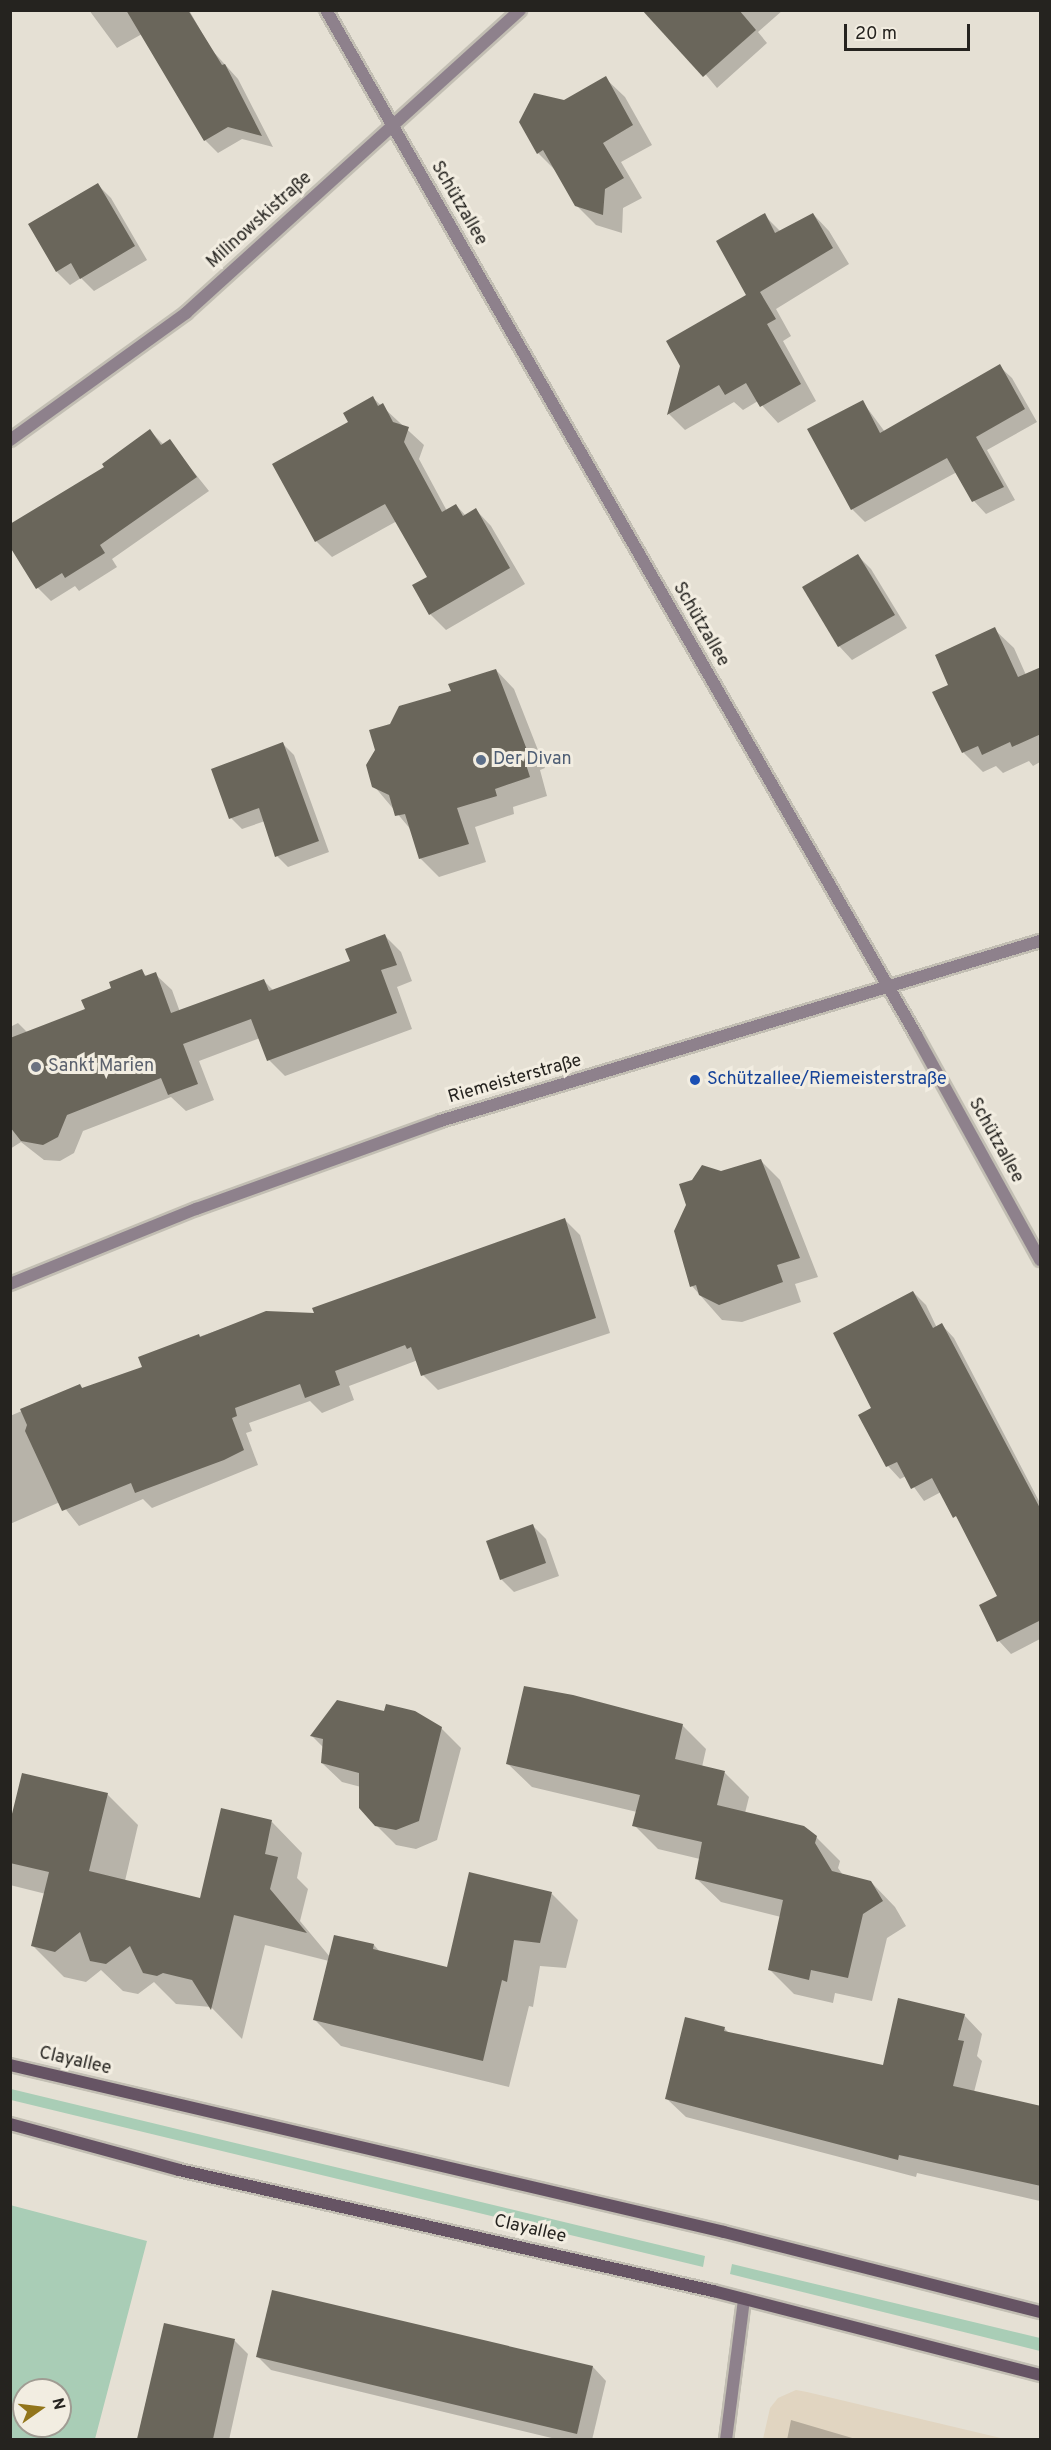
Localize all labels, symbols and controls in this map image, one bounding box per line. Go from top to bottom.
scale bar [847,12,973,50]
text: 20 m [855,23,897,46]
street label: Schützallee [425,158,491,250]
street label: Milinowskistraße [203,168,317,274]
street label: Schützallee [667,579,733,671]
place label: Der Divan [493,749,572,771]
marker: Der Divan [474,753,488,767]
street label: Riemeisterstraße [446,1051,584,1109]
place label: Sankt Marien [48,1056,154,1078]
marker: Sankt Marien [29,1060,43,1074]
place label: Schützallee/Riemeisterstraße [707,1069,947,1091]
marker: Schützallee/Riemeisterstraße [688,1073,702,1087]
street label: Schützallee [963,1095,1027,1187]
street label: Clayallee [37,2043,113,2081]
street label: Clayallee [492,2211,568,2249]
north arrow [12,2378,72,2438]
text: N [46,2396,69,2412]

